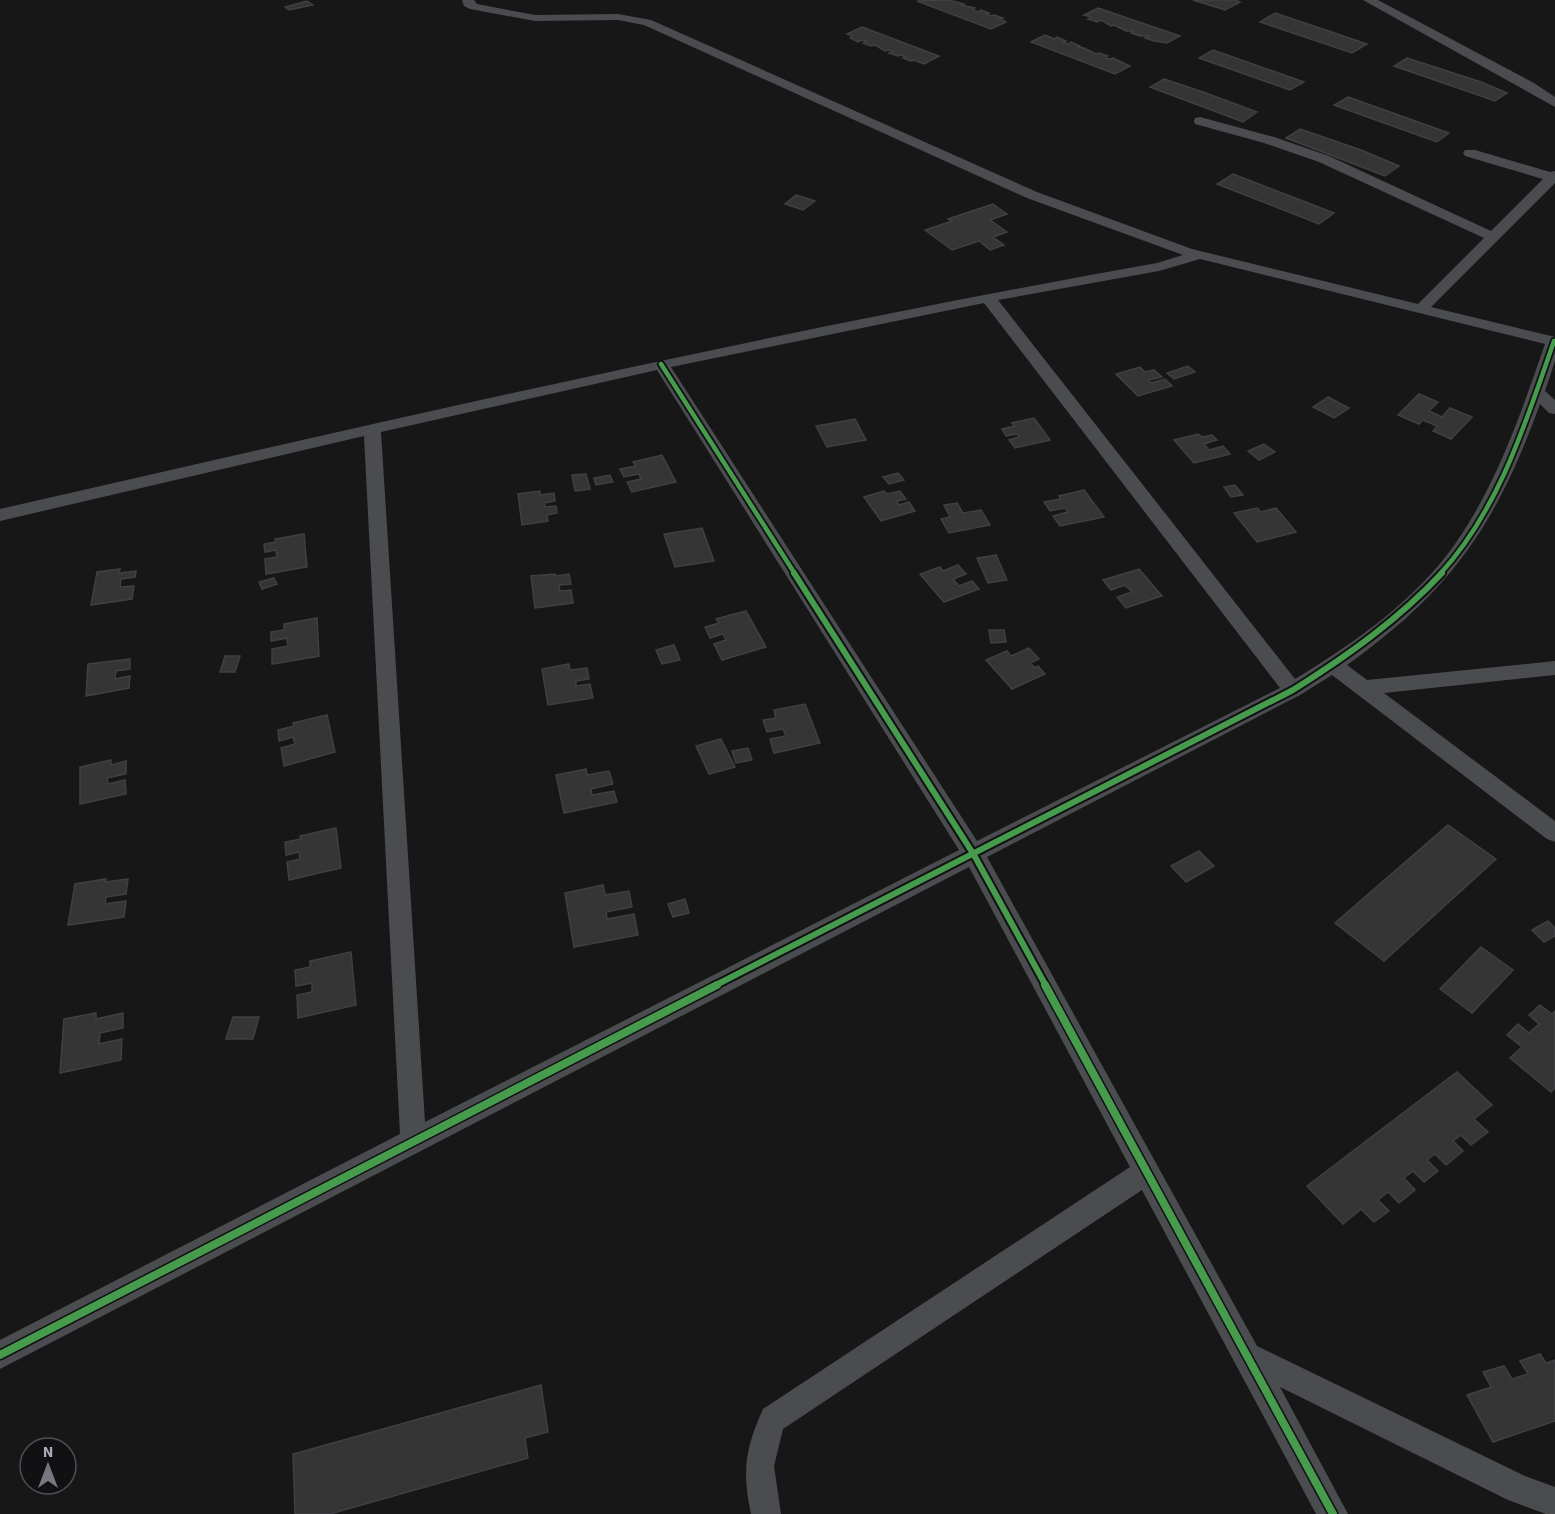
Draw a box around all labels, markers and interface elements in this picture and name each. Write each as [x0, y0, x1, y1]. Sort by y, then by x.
north arrow [18, 1436, 78, 1496]
text: N [43, 1441, 53, 1463]

